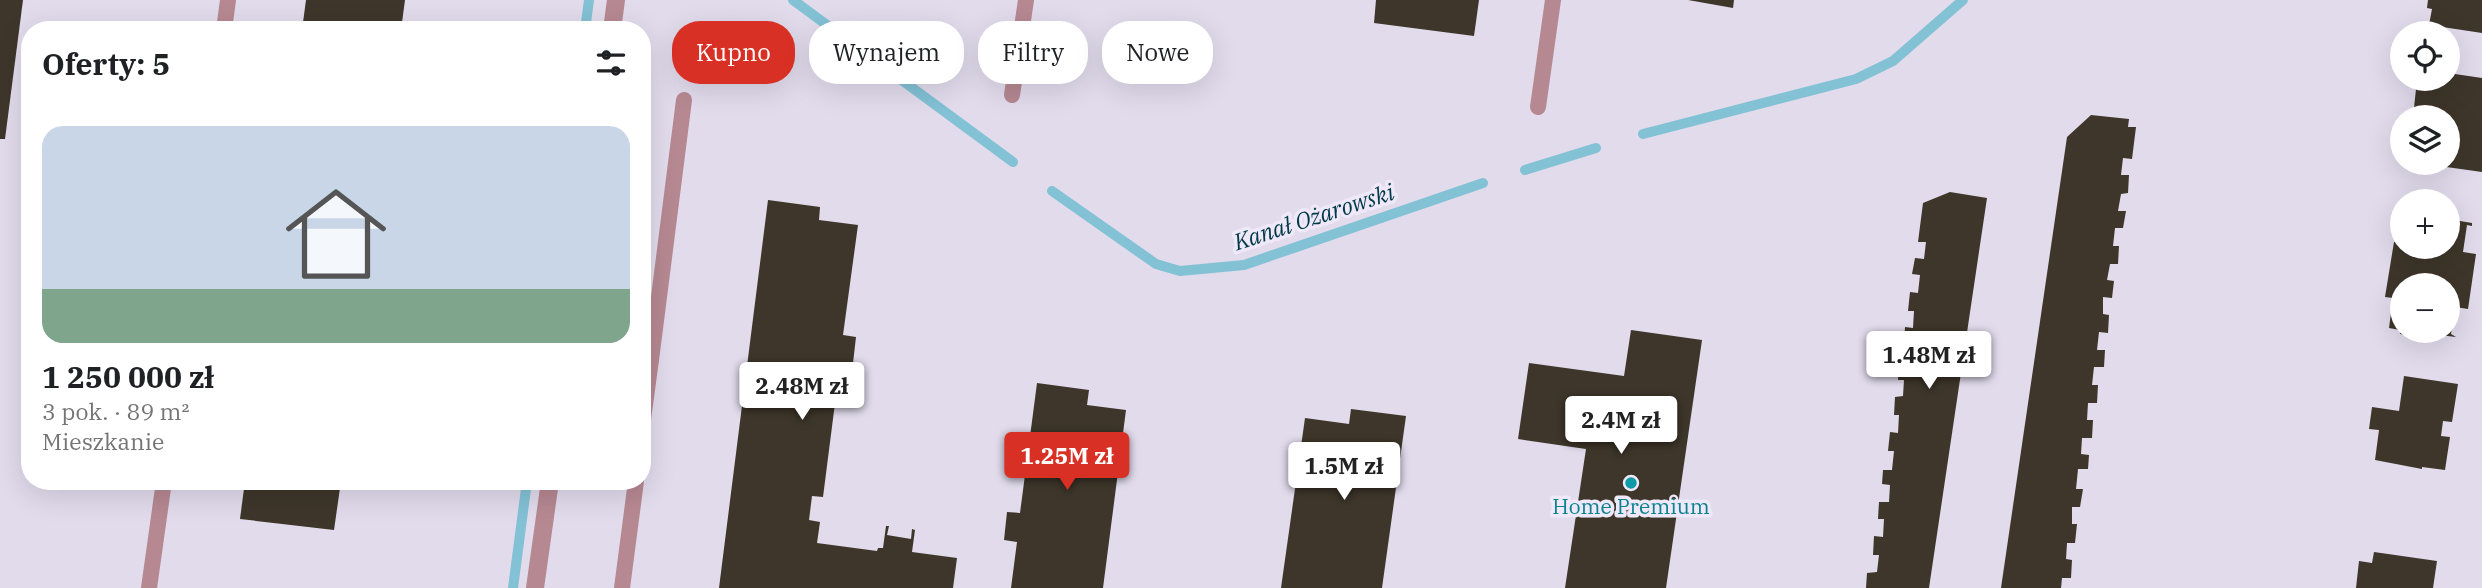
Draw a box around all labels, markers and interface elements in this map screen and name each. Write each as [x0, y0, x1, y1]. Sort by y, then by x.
chip: Kupno [672, 21, 795, 84]
chip: Wynajem [809, 21, 964, 84]
chip: Filtry [978, 21, 1088, 84]
chip: Nowe [1102, 21, 1213, 84]
map controls [2390, 21, 2460, 343]
button: locate [2390, 21, 2460, 91]
text: Oferty: 5 [42, 44, 170, 83]
icon: filters [592, 44, 630, 82]
button: layers [2390, 105, 2460, 175]
icon: home [273, 171, 399, 297]
water label: Kanał Ożarowski [1229, 176, 1398, 256]
button: + [2390, 189, 2460, 259]
button: − [2390, 273, 2460, 343]
pin: 1.48M zł [1857, 332, 2001, 391]
text: 1.48M zł [1882, 339, 1976, 369]
text: 1 250 000 zł [42, 357, 214, 396]
pin: 2.48M zł [730, 362, 874, 422]
text: 2.48M zł [755, 370, 849, 400]
text: 3 pok. · 89 m² [42, 396, 189, 426]
pin: 2.4M zł [1556, 396, 1686, 456]
text: 2.4M zł [1581, 404, 1661, 434]
text: Mieszkanie [42, 426, 164, 456]
pin: 1.25M zł [995, 433, 1139, 492]
text: 1.25M zł [1020, 440, 1114, 470]
pin: 1.5M zł [1279, 442, 1409, 502]
text: 1.5M zł [1304, 450, 1384, 480]
marker: Home Premium [1623, 475, 1639, 491]
place label: Home Premium [1552, 492, 1710, 520]

